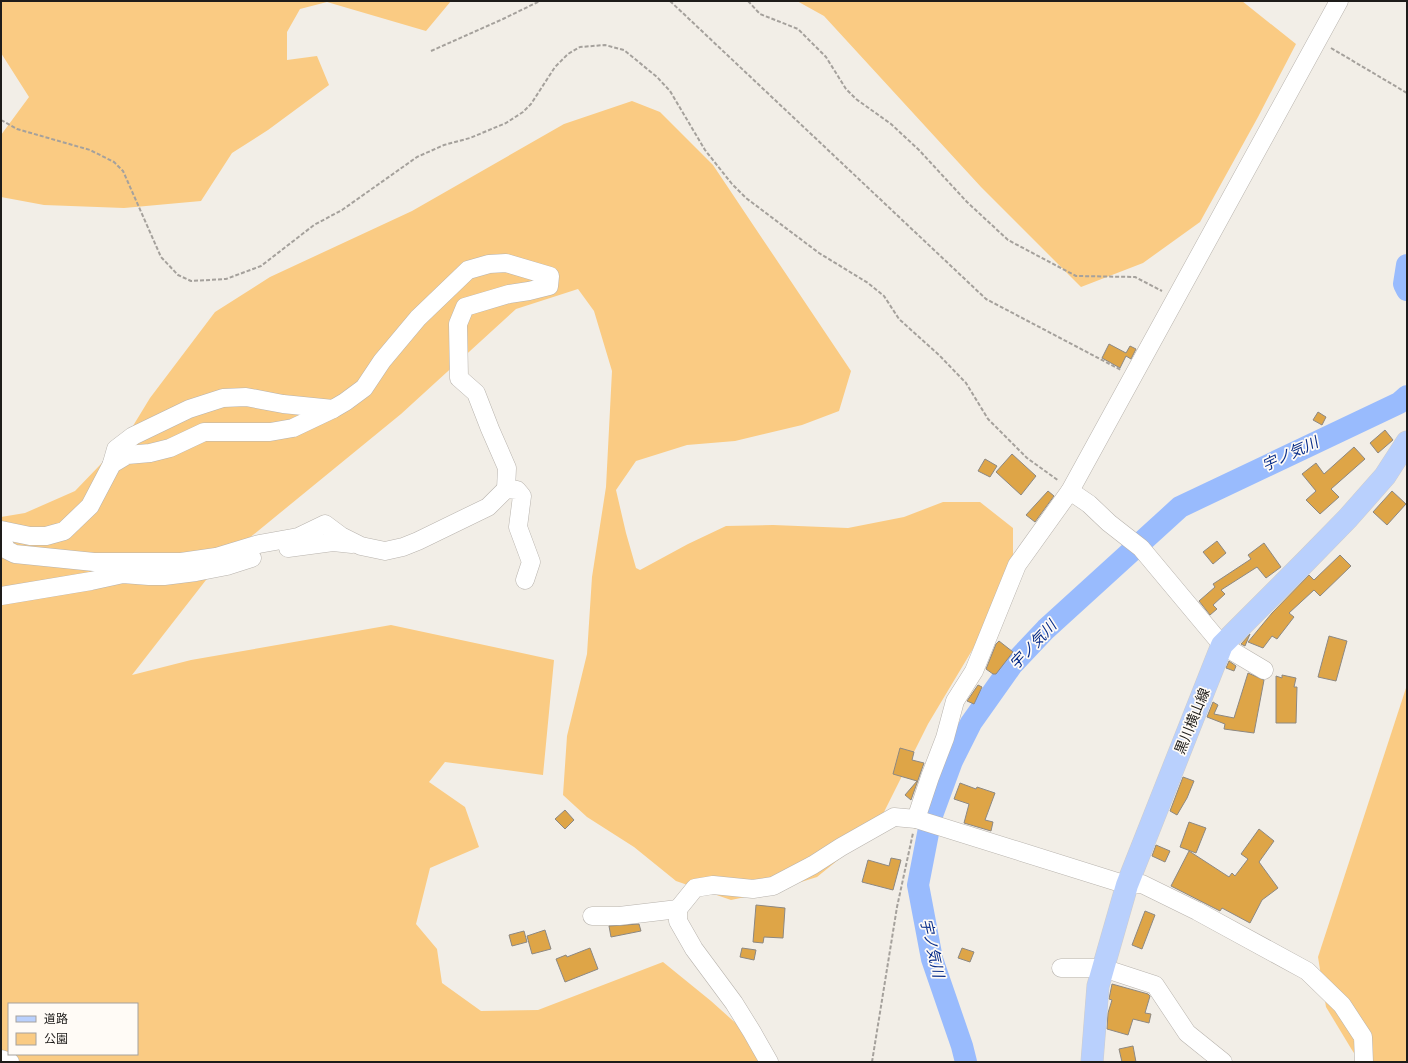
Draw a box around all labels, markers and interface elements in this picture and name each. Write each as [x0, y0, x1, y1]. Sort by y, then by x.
water label: 宇ノ気川 [1259, 431, 1322, 474]
water label: 宇ノ気川 [1005, 615, 1061, 672]
street label: 黒川横山線 [1171, 685, 1213, 756]
water label: 宇ノ気川 [917, 917, 949, 981]
legend [8, 1003, 138, 1055]
text: 道路 [44, 1011, 68, 1025]
text: 公園 [44, 1031, 68, 1045]

